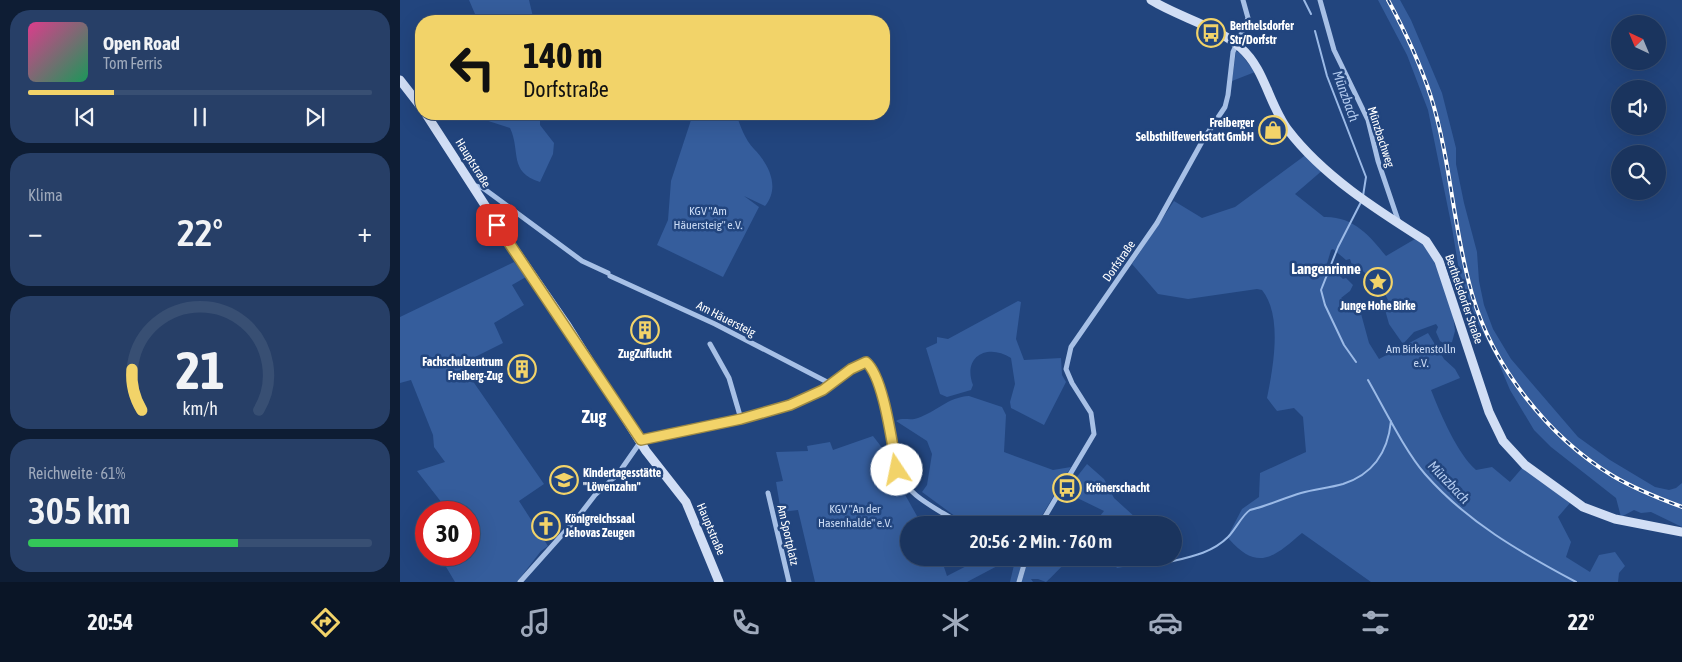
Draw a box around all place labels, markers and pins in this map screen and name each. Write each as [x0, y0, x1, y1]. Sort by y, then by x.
bus stop icon: Berthelsdorfer Str/Dorfstr [1196, 18, 1226, 48]
place label: Berthelsdorfer Str/Dorfstr [1230, 19, 1294, 47]
shop icon: Freiberger Selbsthilfewerkstatt GmbH [1258, 115, 1288, 145]
place label: Freiberger Selbsthilfewerkstatt GmbH [1136, 116, 1254, 144]
pin [476, 204, 518, 246]
place icon: Junge Hohe Birke [1363, 267, 1393, 297]
place label: Junge Hohe Birke [1339, 299, 1416, 313]
building icon: ZugZuflucht [630, 315, 660, 345]
place label: ZugZuflucht [618, 347, 672, 361]
building icon: Fachschulzentrum Freiberg-Zug [507, 354, 537, 384]
place label: Fachschulzentrum Freiberg-Zug [422, 355, 504, 383]
school or university icon: Kindertagesstätte "Löwenzahn" [549, 465, 579, 495]
place label: Kindertagesstätte "Löwenzahn" [583, 466, 662, 494]
bus stop icon: Krönerschacht [1052, 473, 1082, 503]
place label: Krönerschacht [1086, 481, 1150, 495]
church icon: Königreichssaal Jehovas Zeugen [531, 511, 561, 541]
place label: Königreichssaal Jehovas Zeugen [564, 512, 636, 540]

